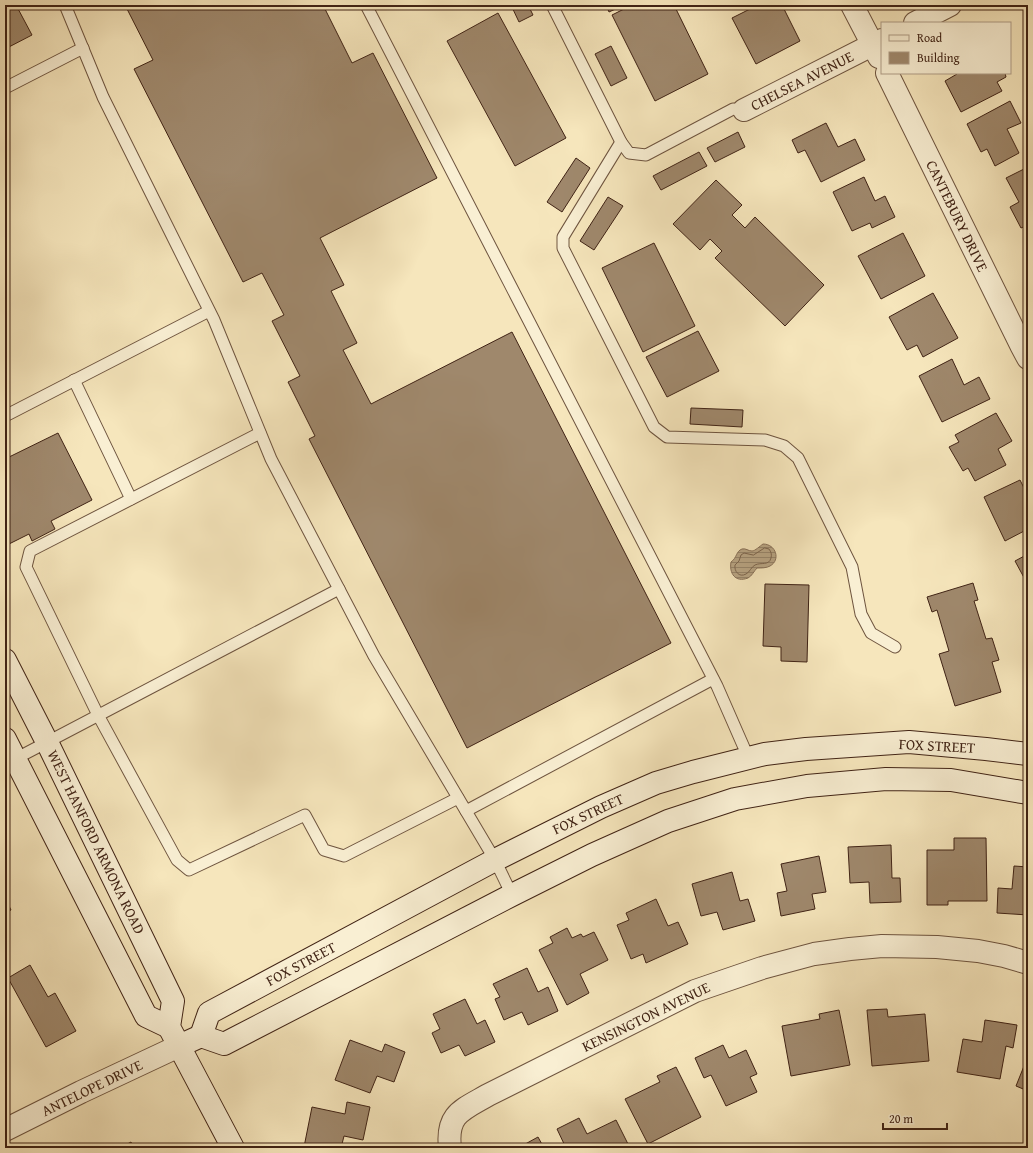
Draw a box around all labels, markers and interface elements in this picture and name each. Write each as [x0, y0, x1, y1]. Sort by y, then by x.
legend [881, 22, 1011, 74]
text: Road [917, 29, 943, 46]
street label: CHELSEA AVENUE [747, 45, 857, 116]
text: Building [917, 49, 960, 66]
street label: CANTEBURY DRIVE [921, 156, 994, 275]
street label: FOX STREET [898, 733, 976, 758]
street label: WEST HANFORD ARMONA ROAD [43, 746, 150, 937]
street label: FOX STREET [549, 788, 627, 839]
street label: FOX STREET [262, 936, 340, 991]
street label: KENSINGTON AVENUE [578, 976, 714, 1057]
street label: ANTELOPE DRIVE [38, 1054, 146, 1121]
scale bar [883, 1105, 947, 1131]
text: 20 m [889, 1110, 913, 1127]

